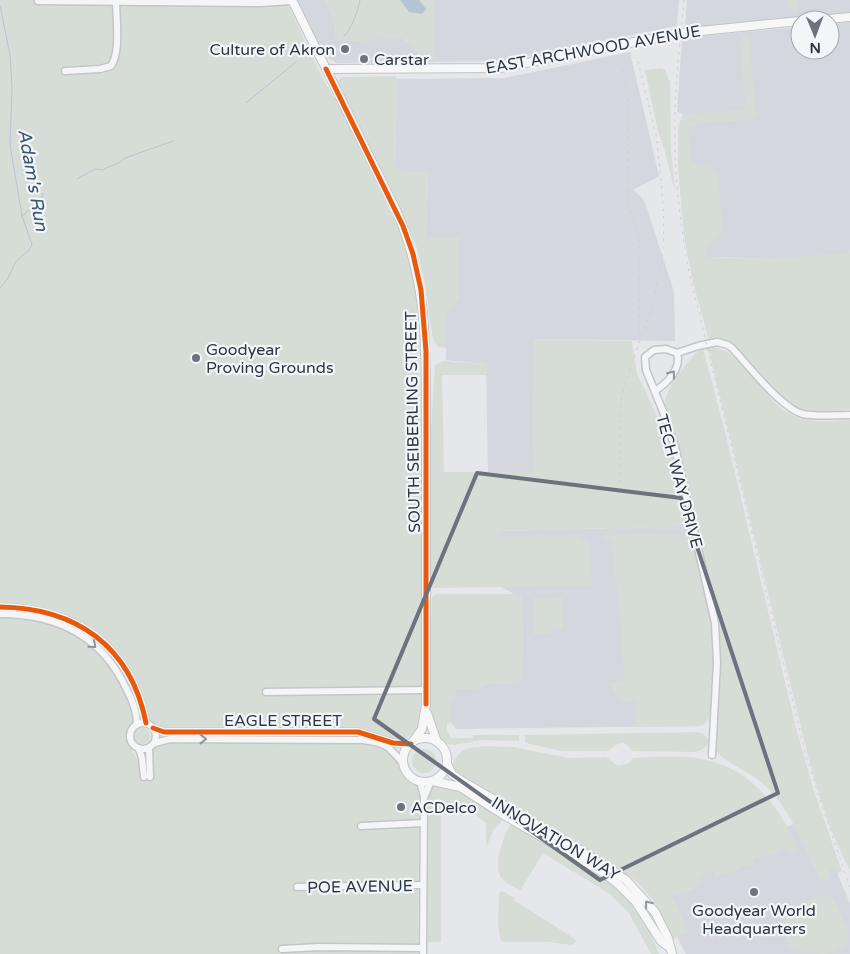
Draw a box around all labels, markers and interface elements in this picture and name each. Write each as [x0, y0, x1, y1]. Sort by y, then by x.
north arrow [790, 10, 840, 60]
street label: EAST ARCHWOOD AVENUE [484, 21, 702, 79]
text: N [809, 39, 821, 56]
place label: Culture of Akron [210, 40, 335, 60]
marker: Culture of Akron [339, 43, 351, 55]
place label: Carstar [374, 50, 430, 70]
marker: Carstar [358, 53, 370, 65]
water label: Adam's Run [13, 127, 53, 234]
street label: SOUTH SEIBERLING STREET [401, 311, 425, 533]
place label: Goodyear Proving Grounds [206, 340, 334, 378]
marker: Goodyear Proving Grounds [190, 352, 202, 364]
one-way arrow [666, 371, 675, 380]
street label: TECH WAY DRIVE [652, 412, 707, 551]
one-way arrow [88, 639, 97, 648]
street label: EAGLE STREET [224, 711, 342, 731]
one-way arrow [200, 734, 207, 744]
street label: INNOVATION WAY [488, 793, 623, 885]
place label: ACDelco [411, 798, 477, 818]
marker: ACDelco [395, 801, 407, 813]
street label: POE AVENUE [307, 876, 413, 898]
marker: Goodyear World Headquarters [748, 886, 760, 898]
one-way arrow [646, 901, 654, 910]
place label: Goodyear World Headquarters [692, 901, 816, 939]

